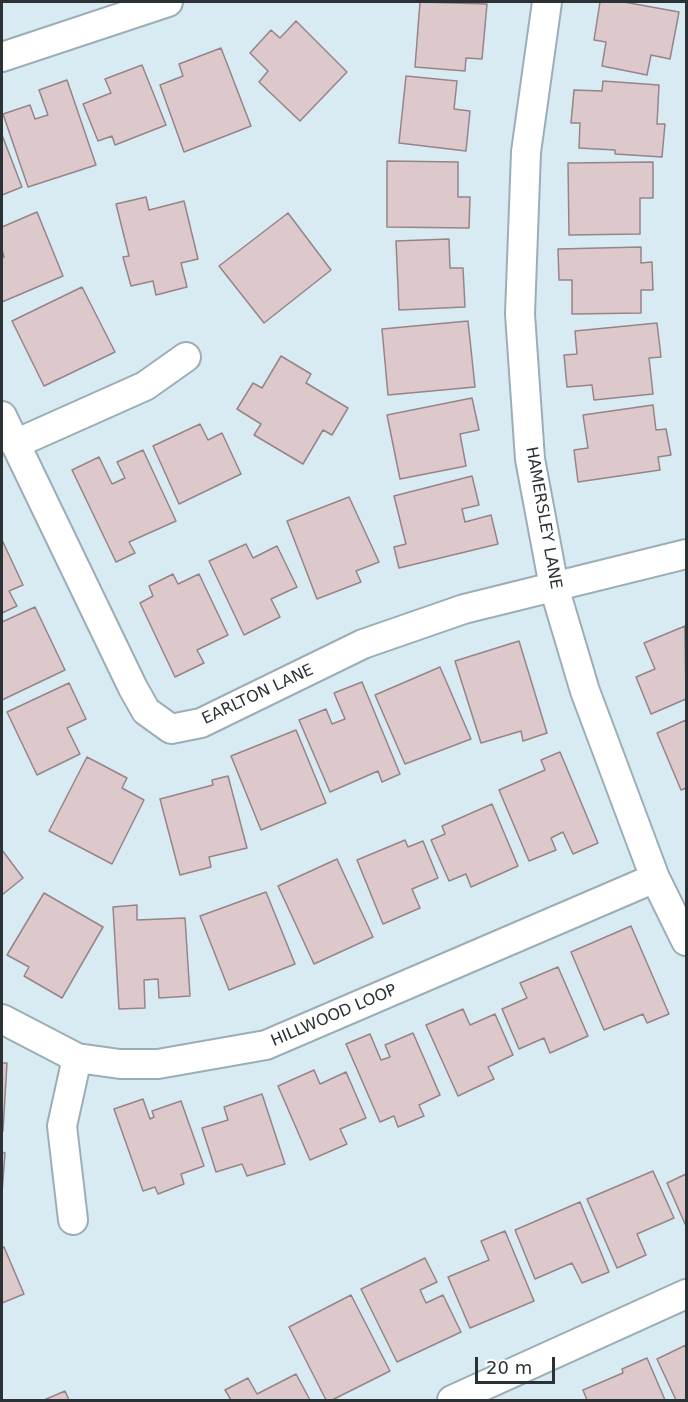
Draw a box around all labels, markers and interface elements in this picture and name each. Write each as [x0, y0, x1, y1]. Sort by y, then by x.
street label: HAMERSLEY LANE [521, 445, 565, 591]
street label: EARLTON LANE [199, 661, 317, 729]
street label: HILLWOOD LOOP [268, 981, 400, 1051]
scale bar [478, 1345, 558, 1383]
text: 20 m [486, 1357, 532, 1378]

